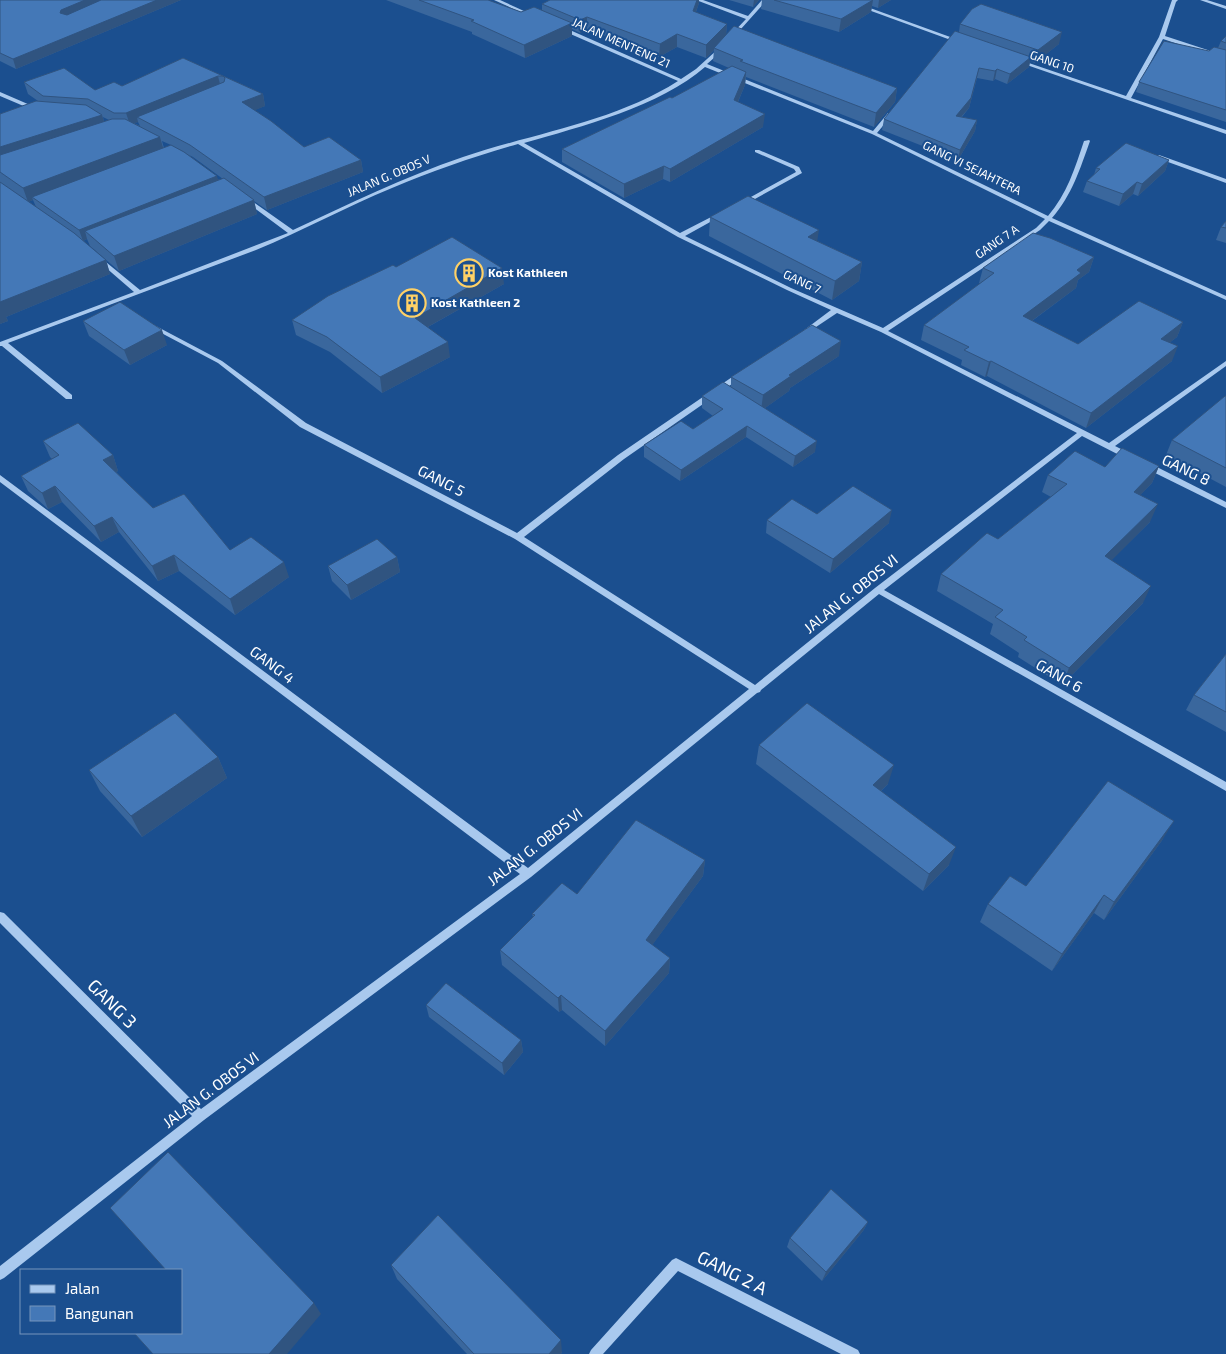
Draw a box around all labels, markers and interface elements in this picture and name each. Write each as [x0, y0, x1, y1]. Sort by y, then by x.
street label: JALAN MENTENG 21 [570, 14, 673, 70]
street label: GANG 10 [1028, 47, 1076, 75]
street label: GANG VI SEJAHTERA [921, 137, 1025, 197]
street label: JALAN G. OBOS V [345, 151, 433, 199]
street label: GANG 7 A [972, 221, 1021, 261]
building icon: Kost Kathleen [454, 258, 484, 288]
place label: Kost Kathleen [488, 265, 568, 279]
street label: GANG 7 [781, 266, 823, 296]
building icon: Kost Kathleen 2 [397, 288, 427, 318]
place label: Kost Kathleen 2 [431, 295, 520, 309]
street label: GANG 8 [1159, 450, 1213, 488]
street label: GANG 5 [415, 461, 468, 500]
street label: JALAN G. OBOS VI [800, 550, 901, 637]
street label: GANG 4 [247, 642, 299, 687]
street label: GANG 6 [1033, 655, 1086, 696]
street label: JALAN G. OBOS VI [483, 804, 585, 889]
street label: GANG 3 [84, 974, 142, 1032]
street label: JALAN G. OBOS VI [159, 1047, 262, 1131]
street label: GANG 2 A [694, 1245, 772, 1299]
legend [20, 1269, 182, 1334]
text: Jalan [65, 1279, 100, 1297]
text: Bangunan [65, 1304, 134, 1322]

